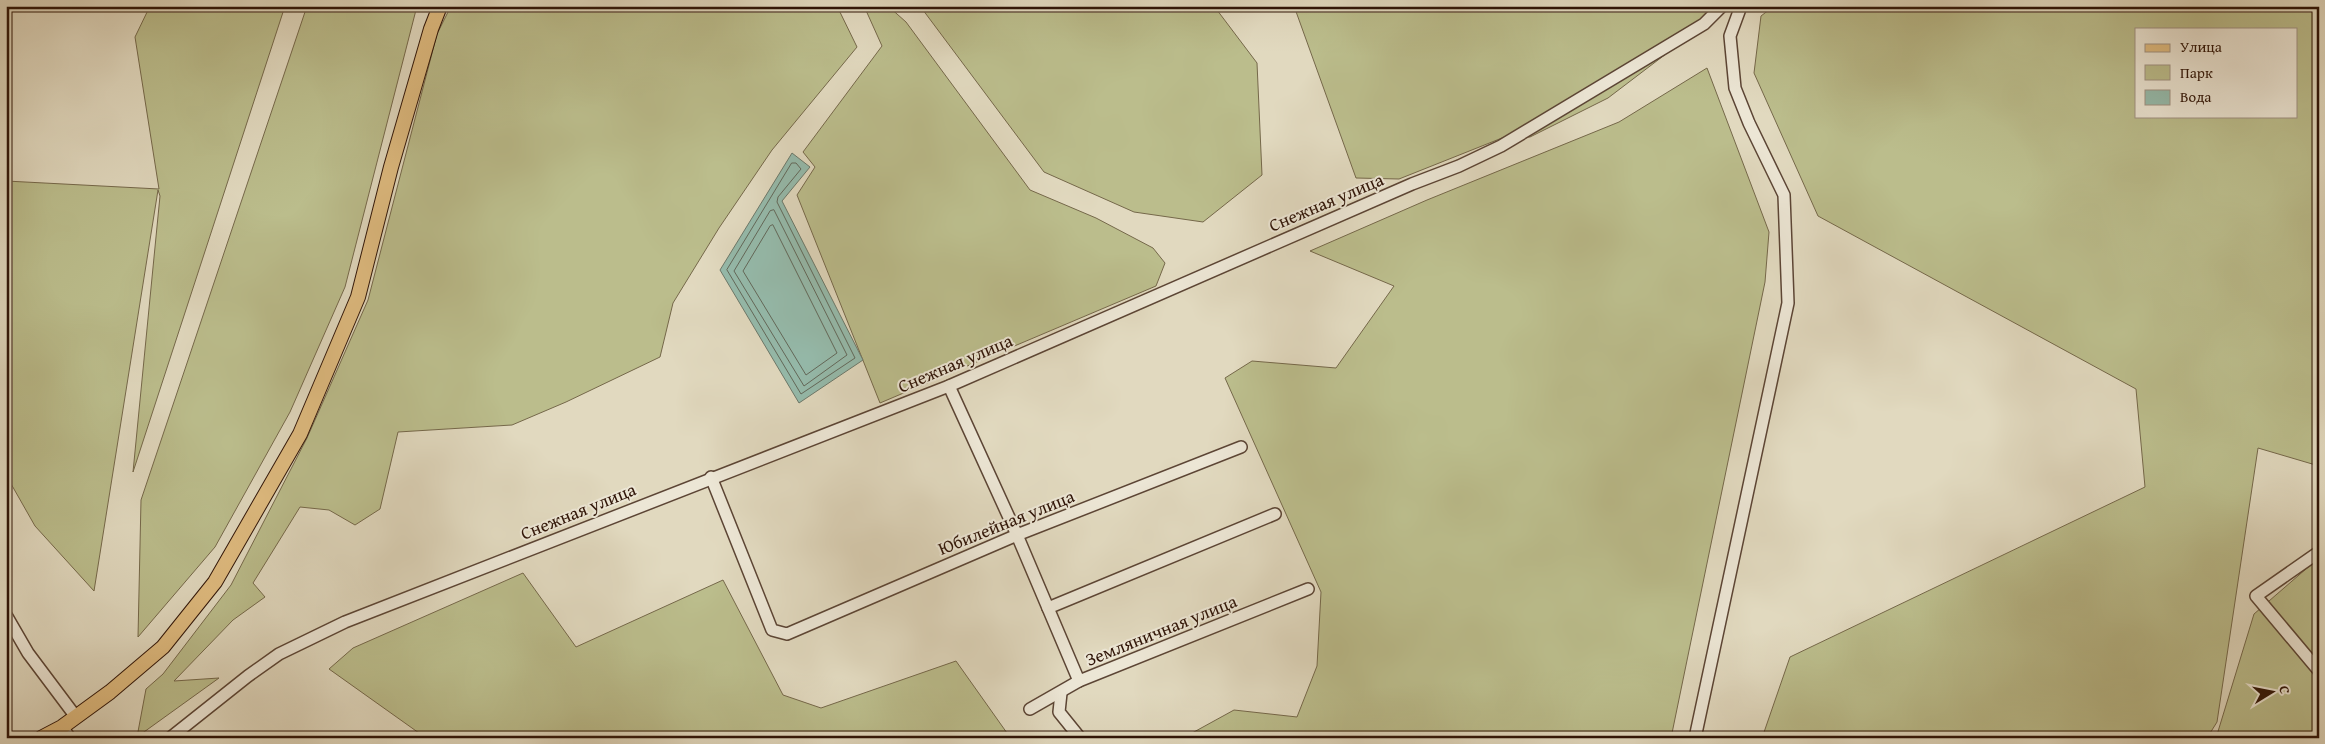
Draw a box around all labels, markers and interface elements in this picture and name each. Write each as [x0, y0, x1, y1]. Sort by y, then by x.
legend [2135, 28, 2298, 118]
text: Улица [2180, 36, 2223, 57]
text: Парк [2180, 62, 2213, 83]
text: Вода [2180, 86, 2212, 107]
street label: Снежная улица [1264, 165, 1388, 238]
street label: Снежная улица [893, 326, 1017, 399]
street label: Снежная улица [516, 475, 640, 546]
street label: Юбилейная улица [934, 482, 1079, 562]
street label: Земляничная улица [1081, 587, 1241, 673]
north arrow [2248, 666, 2298, 716]
text: С [2274, 684, 2295, 695]

